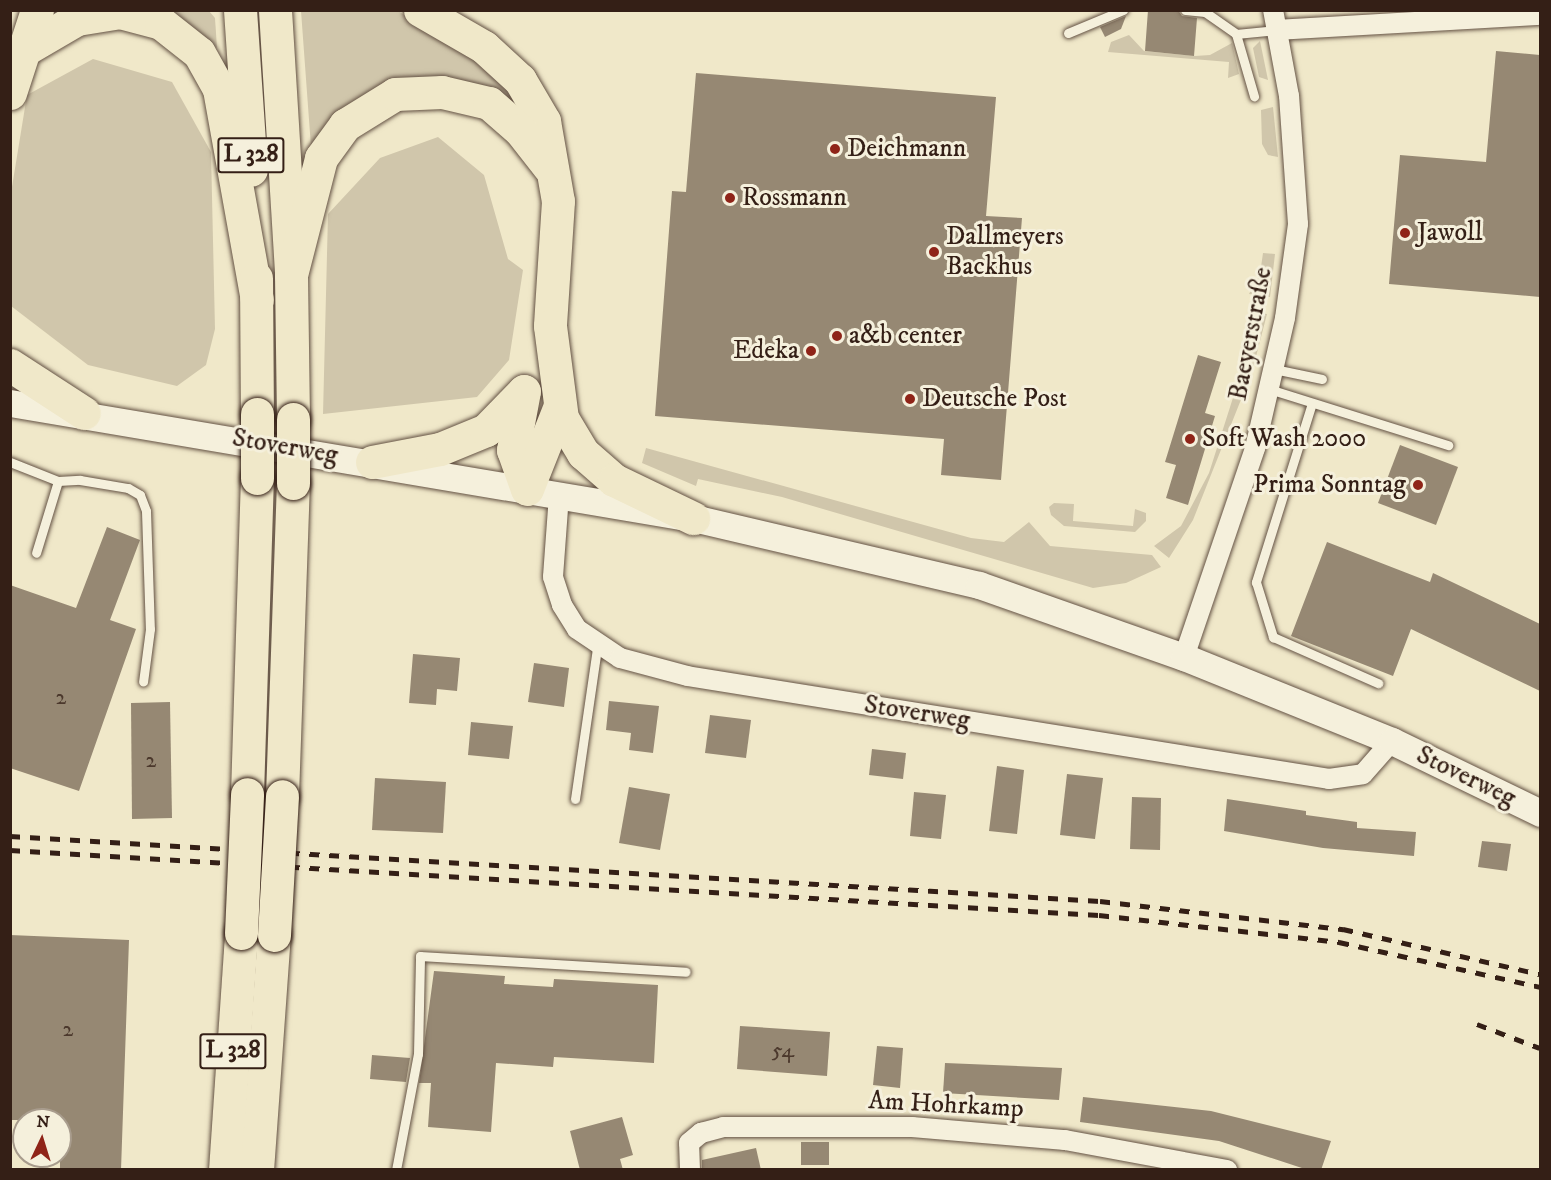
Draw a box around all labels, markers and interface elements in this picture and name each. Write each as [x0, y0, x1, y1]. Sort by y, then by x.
place label: Deichmann [847, 133, 966, 165]
road number: L 328 [216, 134, 286, 176]
marker: Deichmann [828, 142, 842, 156]
place label: Rossmann [742, 182, 847, 214]
marker: Rossmann [723, 191, 737, 205]
place label: Jawoll [1417, 217, 1483, 249]
place label: Dallmeyers Backhus [946, 221, 1064, 282]
marker: Jawoll [1398, 226, 1412, 240]
marker: Dallmeyers Backhus [927, 245, 941, 259]
street label: Baeyerstraße [1223, 265, 1279, 403]
place label: a&b center [849, 320, 962, 352]
marker: a&b center [830, 329, 844, 343]
place label: Edeka [733, 335, 799, 367]
marker: Edeka [804, 344, 818, 358]
place label: Deutsche Post [922, 383, 1067, 415]
marker: Deutsche Post [903, 392, 917, 406]
street label: Stoverweg [230, 422, 340, 472]
place label: Soft Wash 2000 [1202, 423, 1366, 455]
marker: Soft Wash 2000 [1183, 432, 1197, 446]
place label: Prima Sonntag [1253, 469, 1406, 501]
marker: Prima Sonntag [1411, 478, 1425, 492]
house number: 2 [56, 685, 66, 711]
street label: Stoverweg [862, 689, 972, 737]
street label: Stoverweg [1411, 740, 1521, 814]
house number: 2 [146, 748, 156, 774]
house number: 2 [63, 1017, 73, 1043]
road number: L 328 [198, 1030, 268, 1072]
house number: 54 [772, 1038, 794, 1064]
street label: Am Hohrkamp [868, 1085, 1024, 1125]
north arrow [12, 1108, 72, 1168]
text: N [36, 1112, 50, 1132]

